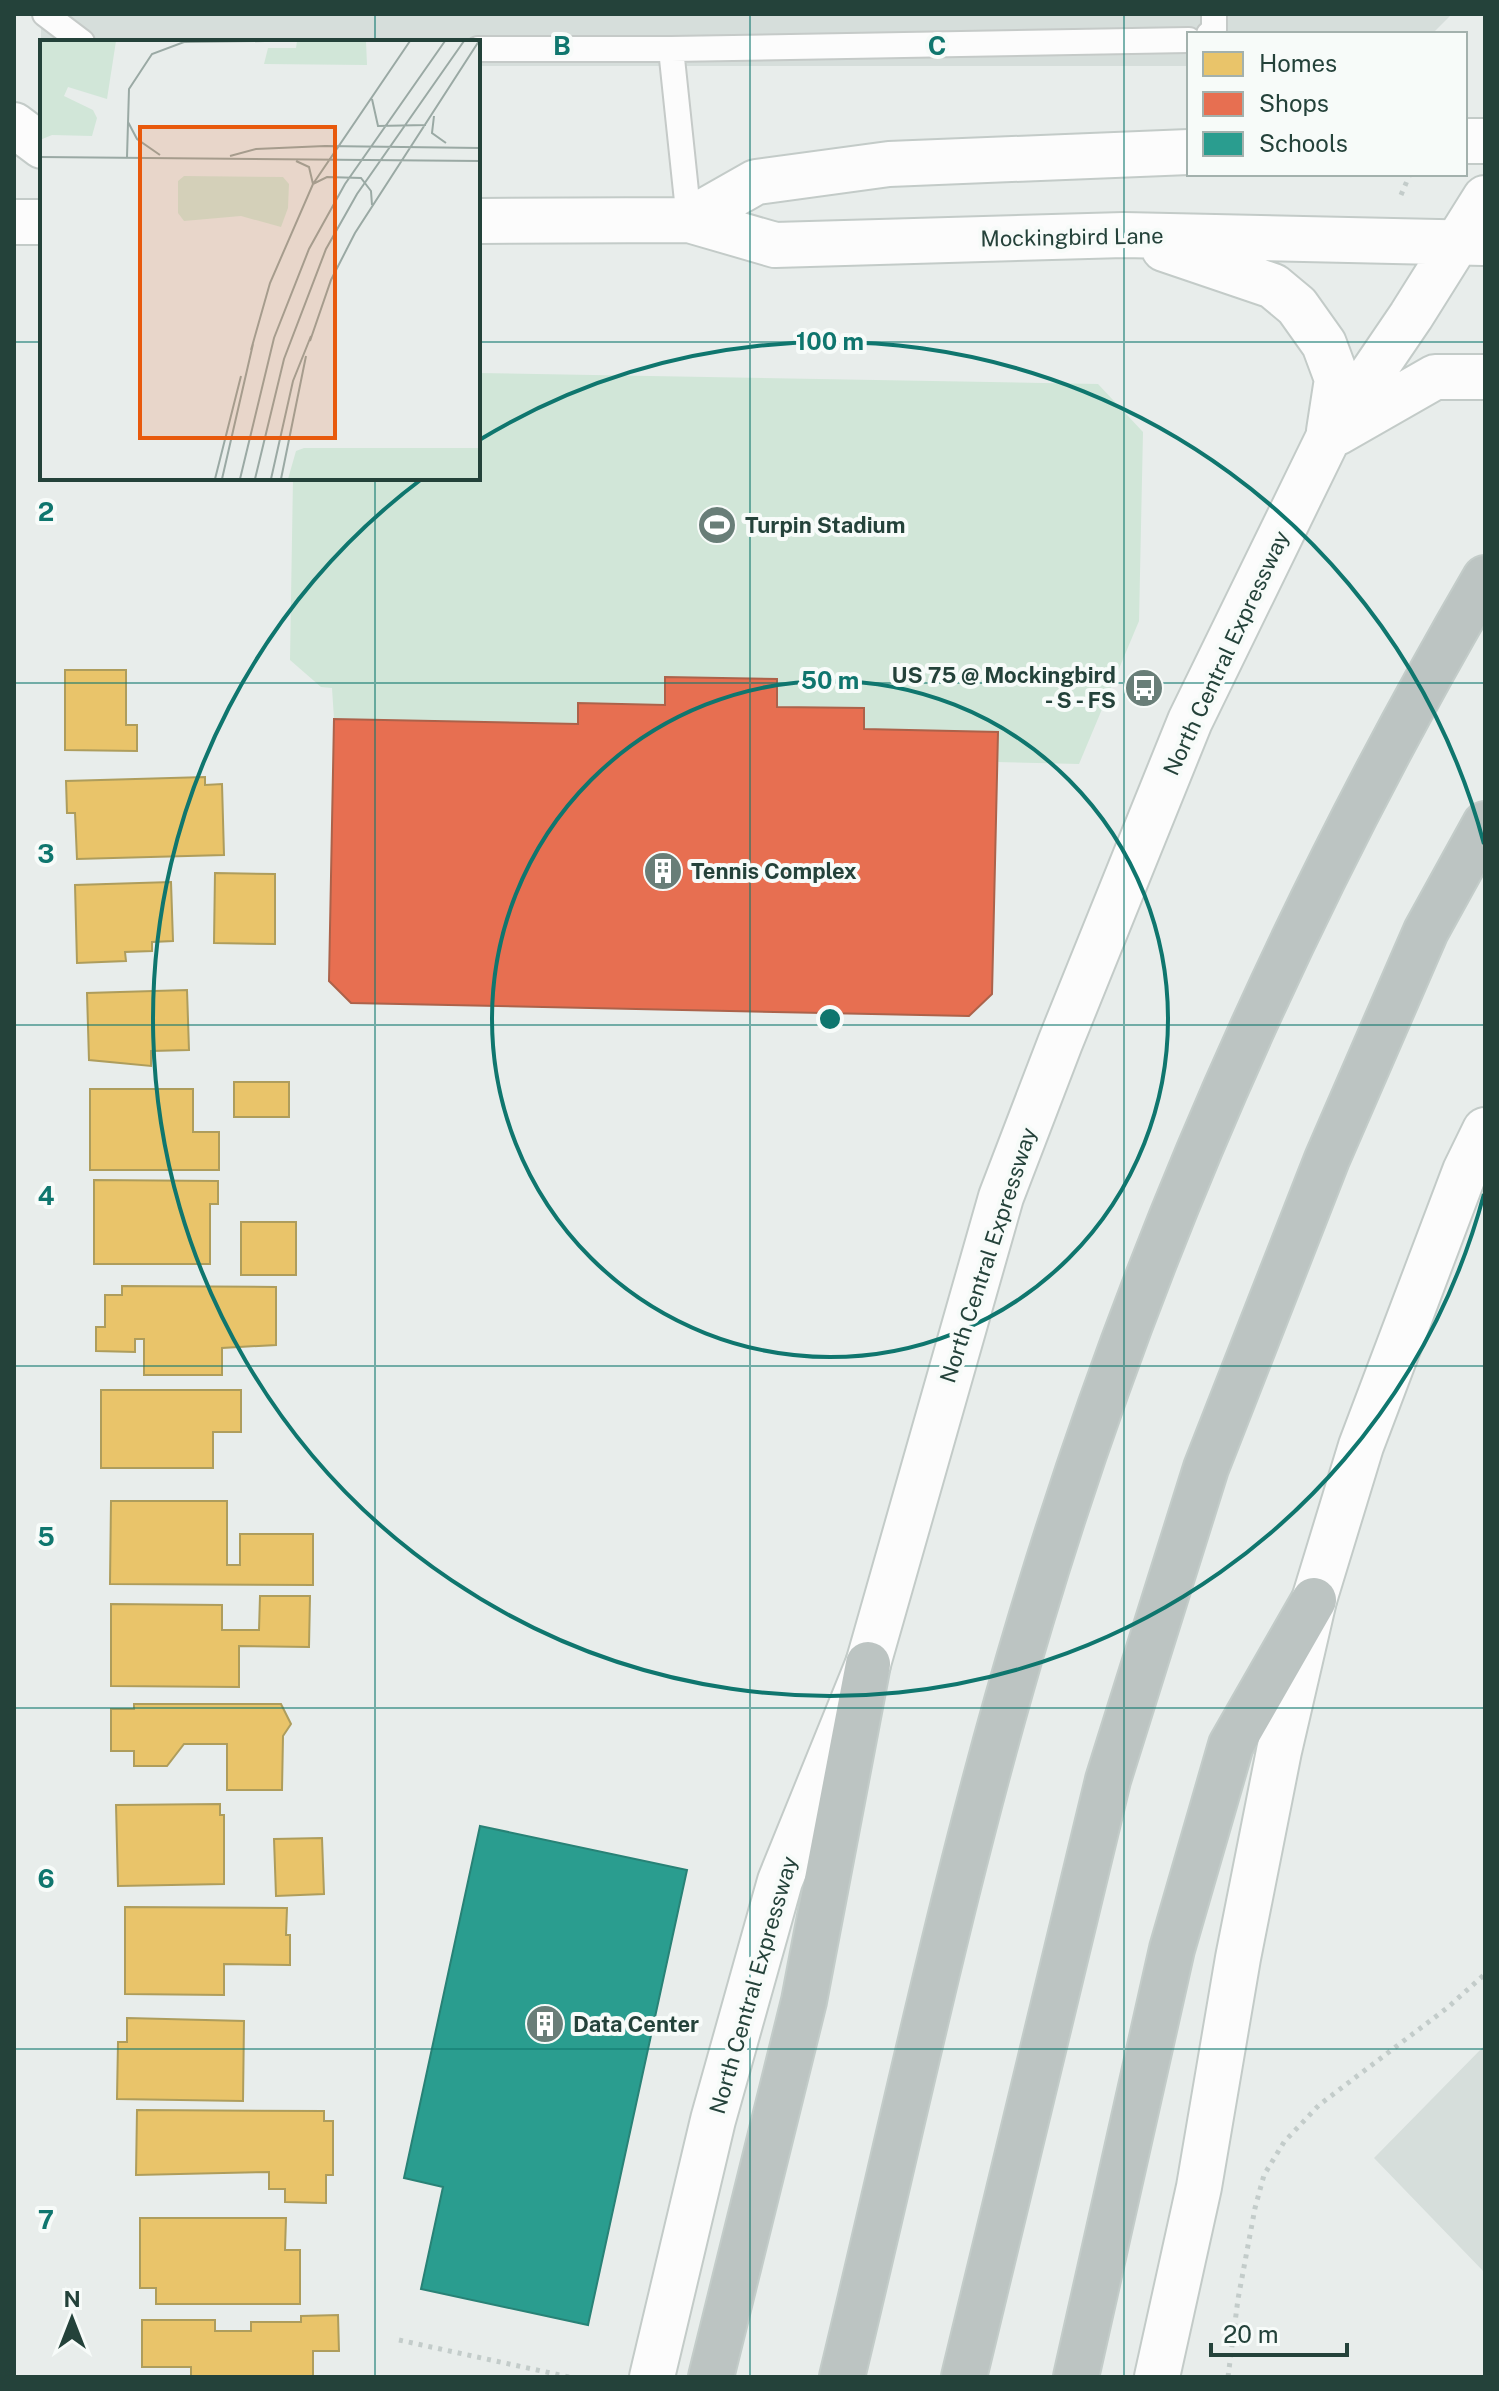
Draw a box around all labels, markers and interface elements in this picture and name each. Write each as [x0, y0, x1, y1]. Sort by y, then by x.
text: B [553, 30, 571, 61]
text: C [928, 30, 946, 61]
legend [1187, 32, 1467, 176]
inset map [40, 40, 480, 480]
text: Homes [1259, 49, 1337, 77]
text: Shops [1259, 89, 1329, 117]
text: Schools [1259, 129, 1348, 157]
street label: Mockingbird Lane [980, 222, 1164, 252]
text: 100 m [796, 327, 864, 355]
text: 2 [38, 496, 54, 527]
sports icon: Turpin Stadium [696, 504, 738, 546]
place label: Turpin Stadium [745, 512, 905, 538]
street label: North Central Expressway [1158, 526, 1294, 779]
place label: US 75 @ Mockingbird - S - FS [892, 662, 1116, 713]
text: 50 m [801, 666, 859, 694]
bus stop icon: US 75 @ Mockingbird - S - FS [1123, 667, 1165, 709]
text: 3 [37, 838, 55, 869]
building icon: Tennis Complex [642, 850, 684, 892]
place label: Tennis Complex [691, 858, 857, 884]
centre of rings [816, 1005, 844, 1033]
street label: North Central Expressway [934, 1124, 1042, 1386]
text: 4 [37, 1180, 55, 1211]
text: 5 [37, 1521, 55, 1552]
street label: North Central Expressway [704, 1853, 802, 2117]
text: 6 [37, 1863, 55, 1894]
building icon: Data Center [524, 2003, 566, 2045]
place label: Data Center [573, 2011, 699, 2037]
text: 7 [38, 2204, 54, 2235]
north arrow [32, 2279, 112, 2359]
text: N [63, 2286, 81, 2312]
scale bar [1211, 2307, 1347, 2357]
text: 20 m [1223, 2320, 1279, 2348]

